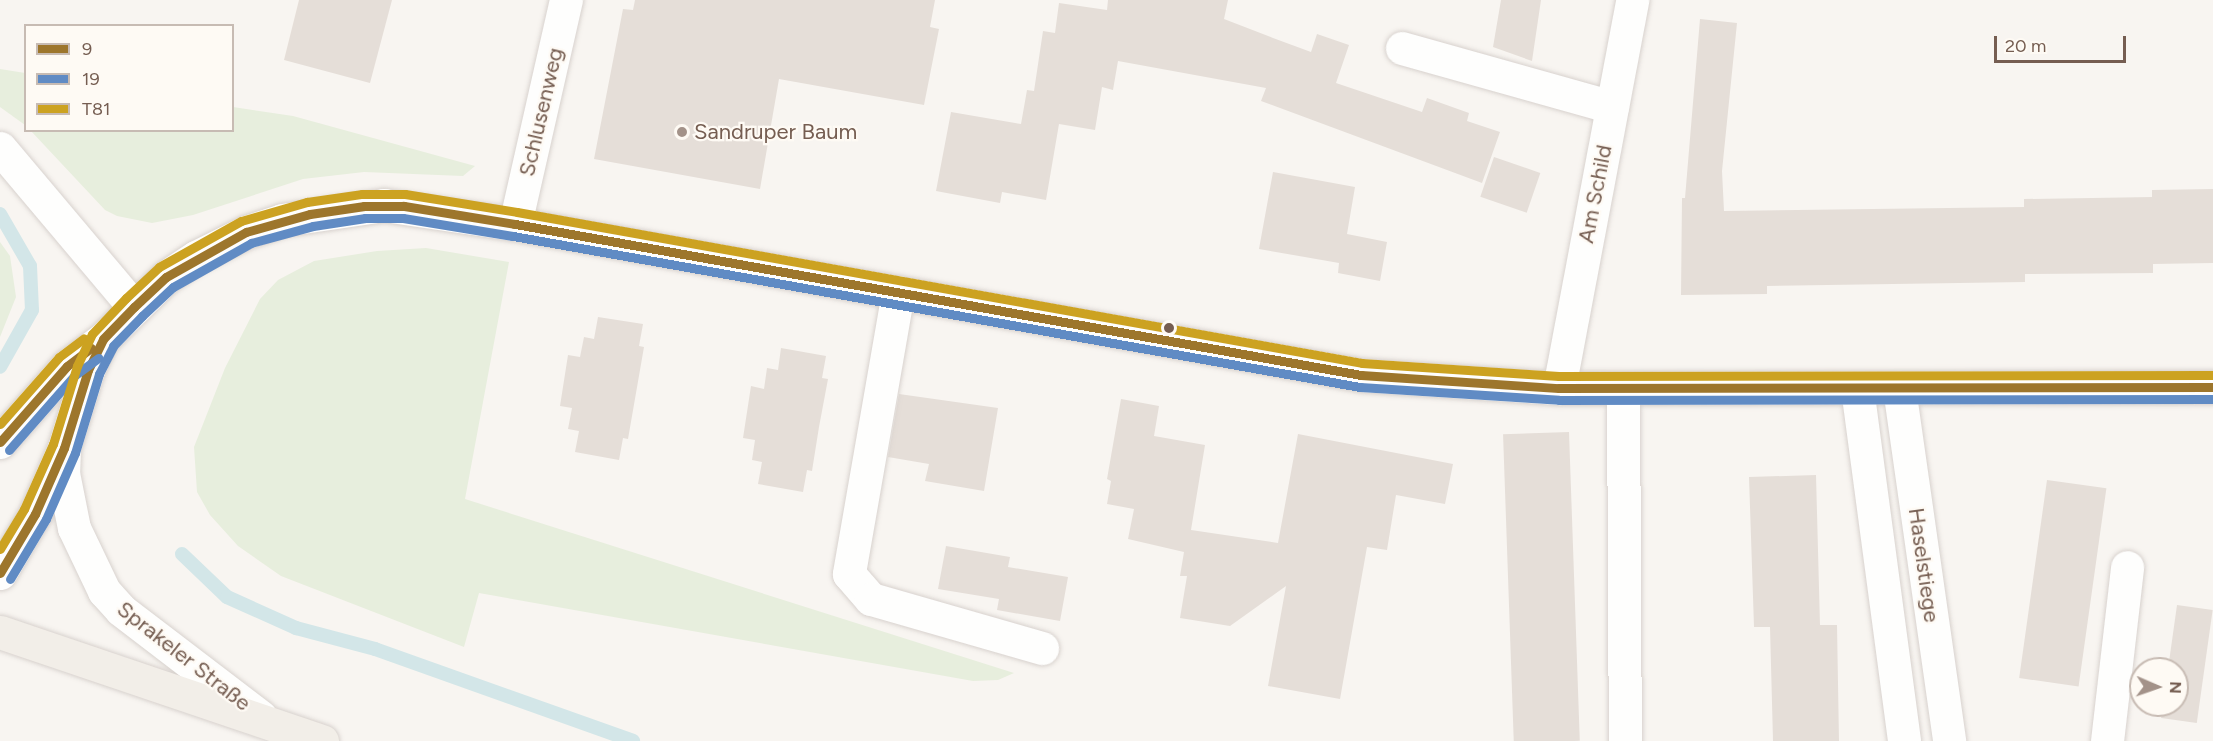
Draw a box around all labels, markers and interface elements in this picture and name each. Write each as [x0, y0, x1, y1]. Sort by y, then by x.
legend [24, 24, 234, 132]
scale bar [1997, 24, 2129, 62]
text: 20 m [2005, 35, 2046, 57]
text: 9 [82, 38, 92, 60]
street label: Schlusenweg [513, 45, 569, 179]
text: 19 [82, 68, 100, 90]
text: T81 [82, 98, 110, 120]
place label: Sandruper Baum [694, 119, 857, 145]
marker: Sandruper Baum [675, 125, 689, 139]
street label: Am Schild [1573, 143, 1617, 245]
unlabelled marker [1163, 322, 1175, 334]
street label: Haselstiege [1903, 506, 1945, 624]
street label: Sprakeler Straße [112, 596, 256, 716]
north arrow [2129, 657, 2189, 717]
text: N [2166, 681, 2185, 694]

